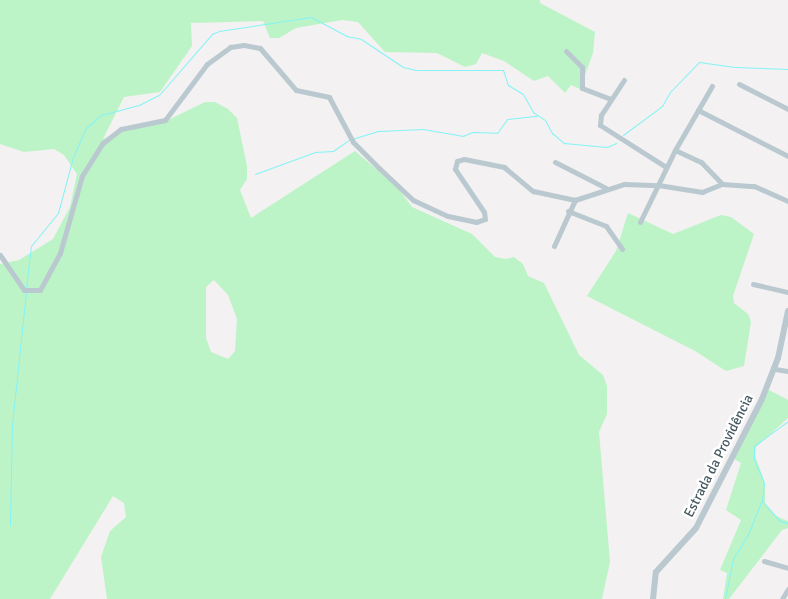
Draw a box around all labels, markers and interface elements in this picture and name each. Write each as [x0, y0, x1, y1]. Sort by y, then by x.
street label: Estrada da Providência [681, 392, 757, 520]

